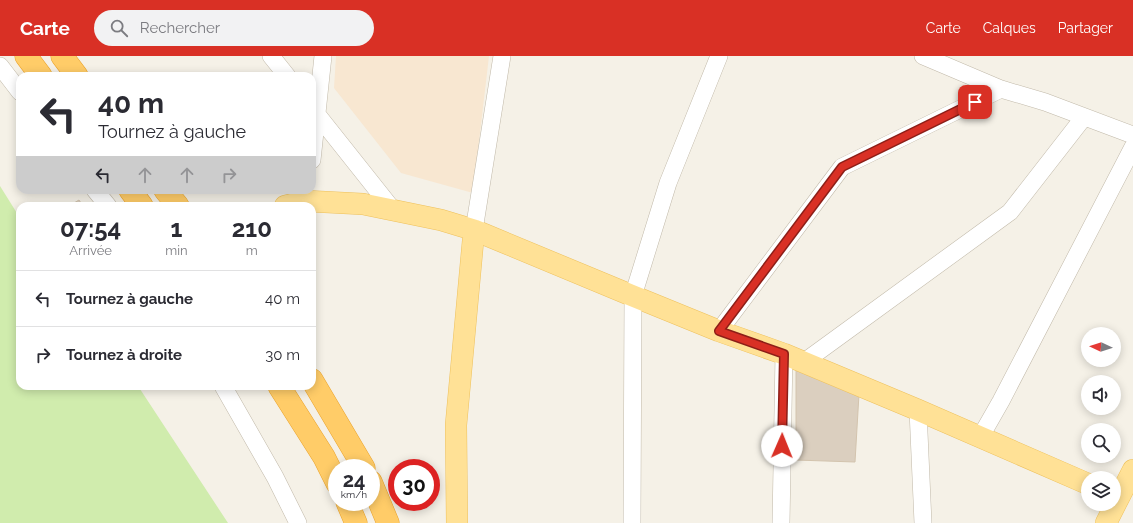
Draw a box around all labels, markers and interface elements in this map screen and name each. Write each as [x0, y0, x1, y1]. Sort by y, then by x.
search box [94, 10, 374, 46]
text: Carte [20, 17, 70, 39]
icon: search [108, 17, 130, 39]
text: Rechercher [140, 19, 220, 37]
text: Carte [926, 20, 961, 36]
text: Calques [983, 20, 1036, 36]
text: Partager [1058, 20, 1113, 36]
pin [958, 85, 992, 119]
text: 40 m [98, 87, 164, 120]
icon: left [32, 88, 84, 140]
icon: arrive [964, 91, 986, 113]
text: Tournez à gauche [98, 121, 246, 142]
icon: left [92, 164, 114, 186]
icon: ahead [134, 164, 156, 186]
icon: ahead [176, 164, 198, 186]
icon: right [218, 164, 240, 186]
text: 07:54 [60, 214, 121, 243]
text: 1 [171, 214, 182, 243]
text: 210 [232, 214, 272, 243]
text: Arrivée [69, 243, 112, 258]
text: min [165, 243, 188, 258]
text: m [246, 243, 258, 258]
icon: left [32, 288, 54, 310]
text: Tournez à gauche [66, 290, 193, 308]
text: 40 m [265, 290, 300, 308]
north arrow [1081, 327, 1121, 367]
map controls [1081, 327, 1121, 511]
icon: right [32, 344, 54, 366]
text: Tournez à droite [66, 346, 182, 364]
text: 30 m [265, 346, 300, 364]
button: sound [1081, 375, 1121, 415]
button: search [1081, 423, 1121, 463]
position arrow [761, 425, 803, 467]
speed limit sign: 30 [388, 459, 440, 511]
text: 24 [343, 468, 365, 492]
button: layers [1081, 471, 1121, 511]
text: km/h [341, 489, 367, 500]

